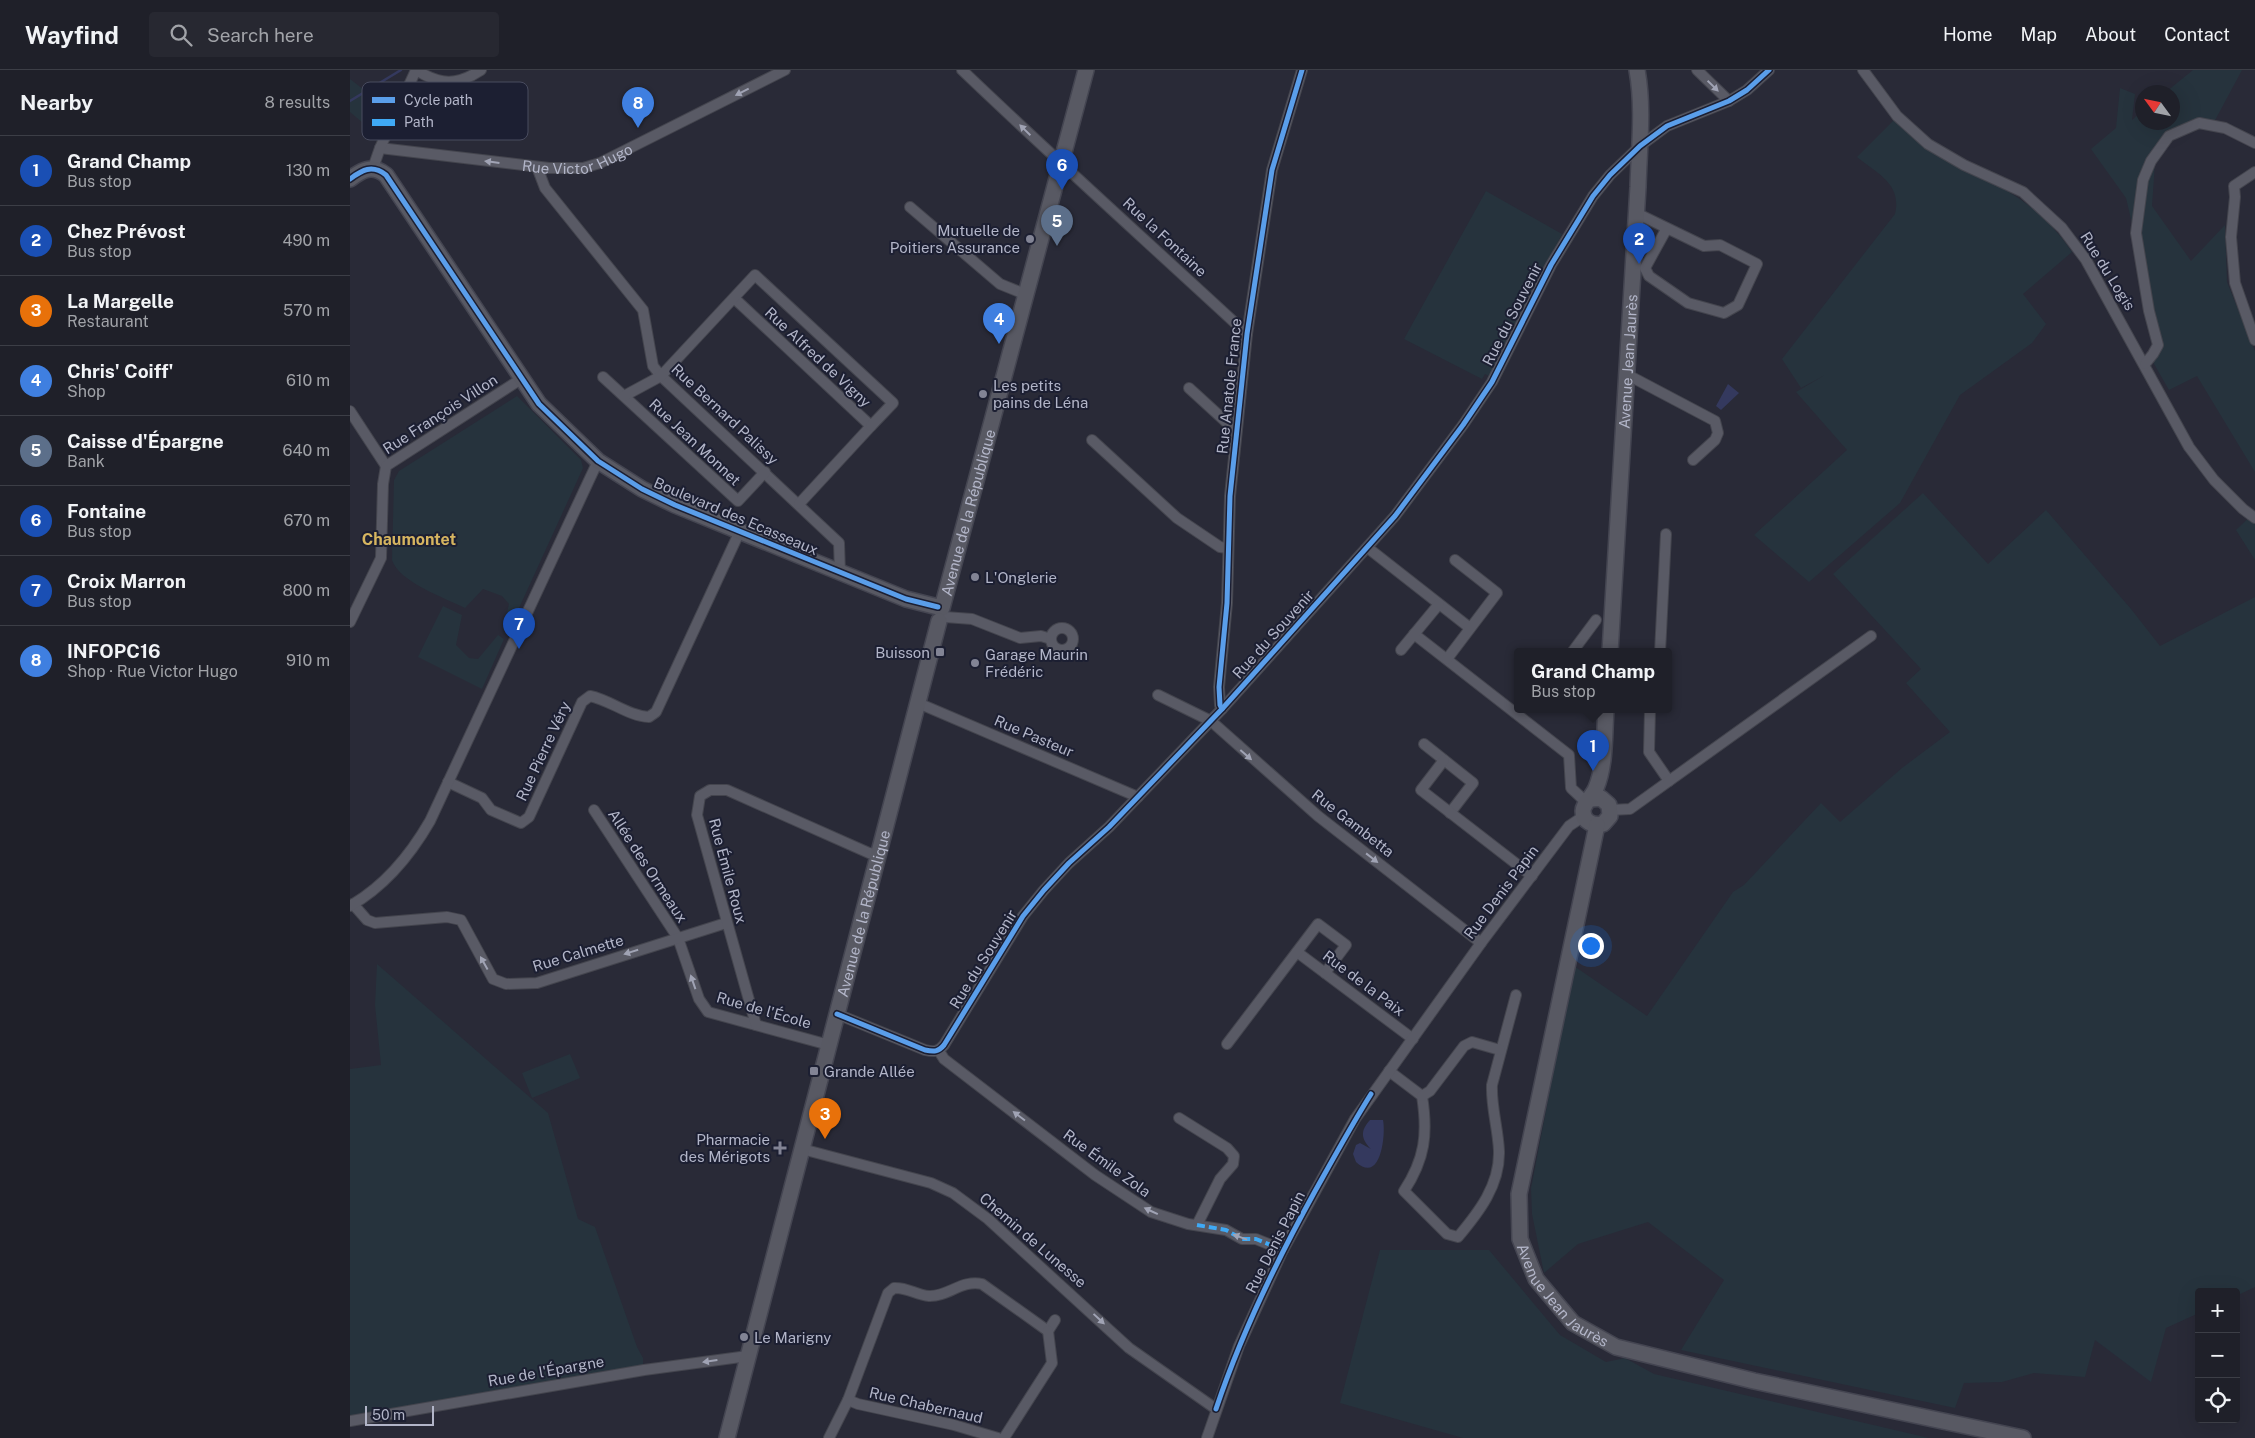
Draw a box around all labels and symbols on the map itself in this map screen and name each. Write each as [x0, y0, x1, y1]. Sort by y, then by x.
one-way arrow [1707, 79, 1719, 91]
legend [362, 82, 528, 140]
north arrow [2135, 85, 2180, 130]
pin: 8 [622, 87, 654, 128]
one-way arrow [734, 88, 749, 96]
text: Cycle path [404, 92, 473, 108]
text: Path [404, 114, 434, 130]
one-way arrow [1019, 124, 1031, 136]
street label: Rue Victor Hugo [521, 140, 635, 177]
pin: 6 [1046, 149, 1078, 190]
one-way arrow [484, 157, 500, 165]
street label: Rue la Fontaine [1120, 194, 1210, 280]
pin: 5 [1041, 205, 1073, 246]
place label: Mutuelle de Poitiers Assurance [890, 222, 1020, 256]
pin: 2 [1623, 223, 1655, 264]
street label: Rue du Logis [2077, 229, 2139, 313]
marker: Mutuelle de Poitiers Assurance [1024, 233, 1036, 245]
street label: Rue du Souvenir [1479, 260, 1545, 368]
street label: Avenue Jean Jaurès [1615, 294, 1640, 429]
pin: 4 [983, 303, 1015, 344]
street label: Rue Alfred de Vigny [762, 304, 874, 410]
street label: Rue Anatole France [1213, 317, 1245, 455]
street label: Rue Bernard Palissy [668, 360, 782, 468]
street label: Rue François Villon [380, 371, 500, 457]
place label: Les petits pains de Léna [993, 377, 1088, 411]
marker: Les petits pains de Léna [977, 388, 989, 400]
street label: Rue Jean Monnet [646, 395, 744, 489]
street label: Avenue de la République [937, 427, 998, 598]
street label: Boulevard des Ecasseaux [651, 474, 821, 558]
district label: Chaumontet [362, 530, 456, 549]
place label: L'Onglerie [985, 569, 1057, 586]
marker: L'Onglerie [969, 571, 981, 583]
street label: Rue du Souvenir [1229, 586, 1317, 682]
pin: 7 [503, 608, 535, 649]
place label: Buisson [875, 644, 930, 661]
marker: Buisson [934, 646, 946, 658]
place label: Garage Maurin Frédéric [985, 646, 1088, 680]
marker: Garage Maurin Frédéric [969, 657, 981, 669]
street label: Rue Pierre Véry [513, 699, 573, 803]
street label: Rue Pasteur [992, 712, 1076, 760]
pin: 1 [1577, 730, 1609, 771]
one-way arrow [1240, 749, 1253, 760]
street label: Rue Gambetta [1309, 786, 1397, 860]
street label: Allée des Ormeaux [605, 806, 691, 926]
street label: Rue Émile Roux [706, 816, 750, 926]
street label: Avenue de la République [833, 828, 893, 999]
street label: Rue Denis Papin [1460, 842, 1542, 942]
one-way arrow [1365, 852, 1378, 863]
street label: Rue du Souvenir [946, 906, 1020, 1012]
street label: Rue Calmette [531, 931, 625, 975]
your location [1578, 933, 1604, 959]
street label: Rue de la Paix [1320, 947, 1408, 1019]
one-way arrow [624, 949, 639, 957]
one-way arrow [480, 955, 488, 970]
one-way arrow [689, 974, 697, 989]
street label: Rue de l'École [715, 988, 813, 1032]
place label: Grande Allée [824, 1063, 915, 1080]
marker: Grande Allée [808, 1065, 820, 1077]
pin: 3 [809, 1098, 841, 1139]
one-way arrow [1013, 1111, 1026, 1122]
street label: Rue Émile Zola [1060, 1126, 1154, 1200]
place label: Pharmacie des Mérigots [680, 1131, 770, 1165]
marker: Pharmacie des Mérigots [774, 1142, 786, 1154]
street label: Rue Denis Papin [1242, 1188, 1308, 1296]
street label: Chemin de Lunesse [976, 1189, 1090, 1291]
one-way arrow [1144, 1207, 1158, 1215]
one-way arrow [1232, 1232, 1247, 1240]
street label: Avenue Jean Jaurès [1514, 1241, 1612, 1350]
one-way arrow [1093, 1313, 1105, 1325]
place label: Le Marigny [754, 1329, 831, 1346]
marker: Le Marigny [738, 1331, 750, 1343]
street label: Rue de l'Épargne [487, 1352, 605, 1390]
one-way arrow [702, 1357, 718, 1365]
street label: Rue Chabernaud [868, 1384, 984, 1426]
scale bar [365, 1403, 434, 1426]

